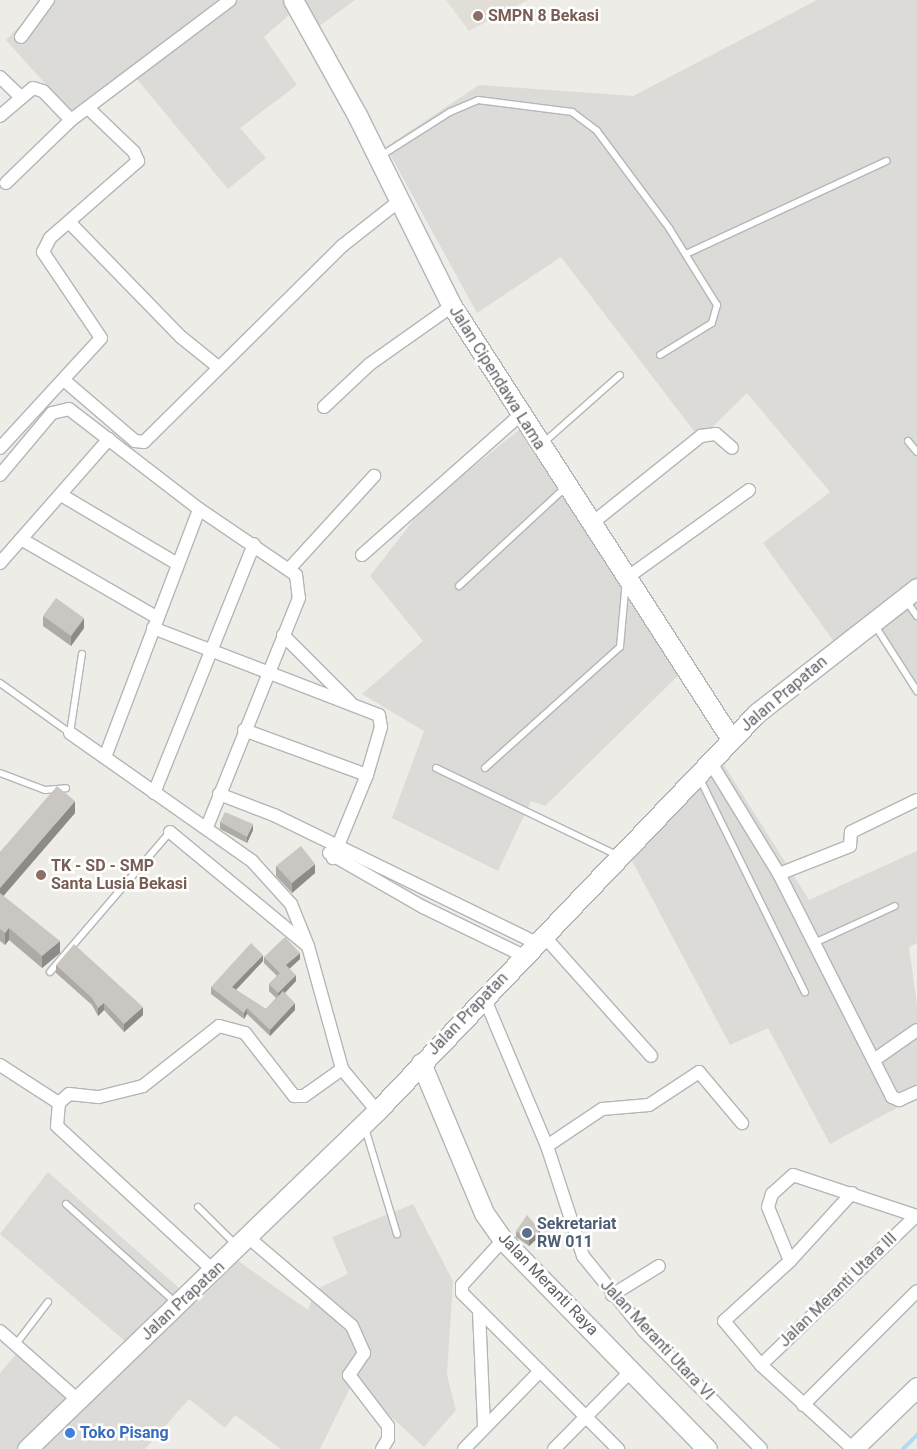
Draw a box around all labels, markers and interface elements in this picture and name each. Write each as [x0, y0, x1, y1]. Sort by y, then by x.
place label: SMPN 8 Bekasi [488, 6, 599, 26]
marker: SMPN 8 Bekasi [472, 10, 484, 22]
street label: Jalan Cipendawa Lama [445, 303, 549, 453]
street label: Jalan Prapatan [737, 652, 831, 736]
place label: TK - SD - SMP Santa Lusia Bekasi [51, 856, 187, 894]
marker: TK - SD - SMP Santa Lusia Bekasi [35, 869, 47, 881]
street label: Jalan Prapatan [424, 969, 512, 1059]
place label: Sekretariat RW 011 [537, 1214, 616, 1252]
marker: Sekretariat RW 011 [521, 1227, 533, 1239]
street label: Jalan Meranti Raya [494, 1229, 602, 1339]
street label: Jalan Meranti Utara III [775, 1229, 901, 1351]
street label: Jalan Prapatan [137, 1257, 229, 1345]
street label: Jalan Meranti Utara VI [596, 1276, 718, 1404]
place label: Toko Pisang [80, 1423, 169, 1443]
marker: Toko Pisang [64, 1427, 76, 1439]

